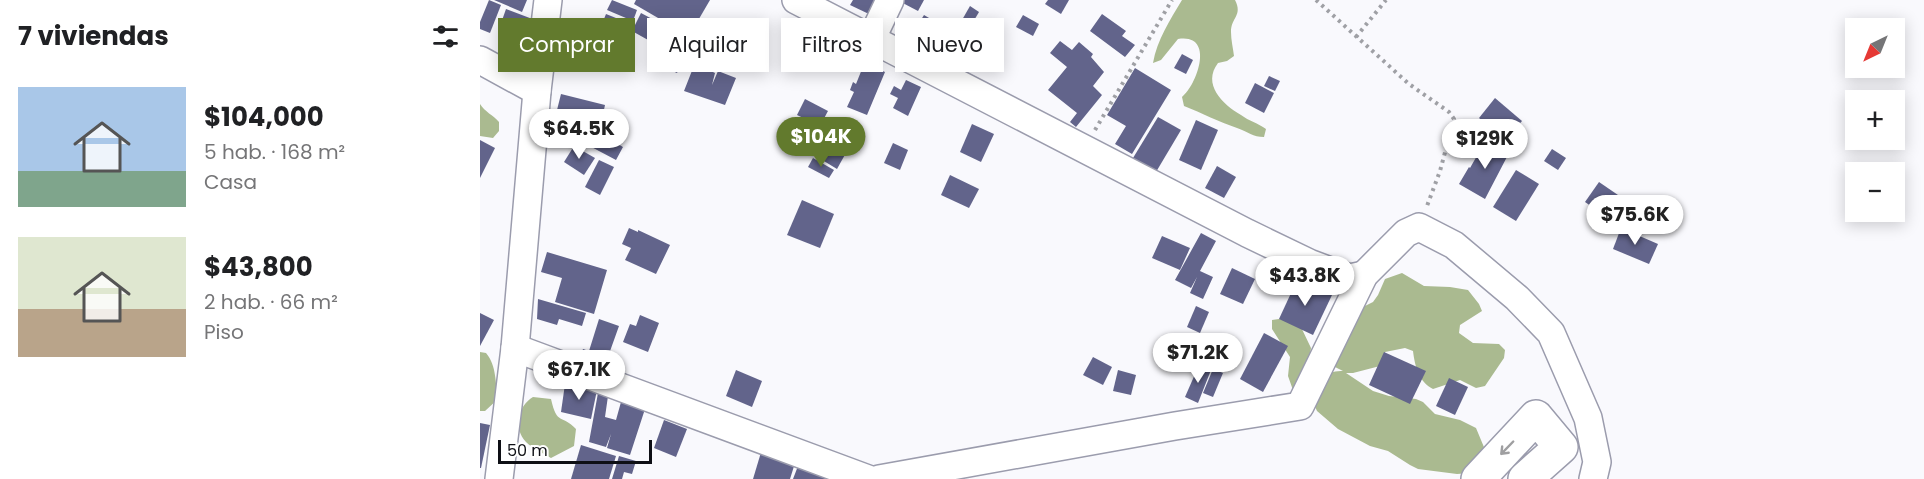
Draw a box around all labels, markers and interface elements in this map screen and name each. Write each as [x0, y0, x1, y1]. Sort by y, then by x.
text: 7 viviendas [18, 18, 169, 54]
chip: Comprar [498, 18, 635, 72]
chip: Alquilar [647, 18, 769, 72]
chip: Filtros [781, 18, 883, 72]
chip: Nuevo [895, 18, 1004, 72]
north arrow [1845, 18, 1905, 78]
map controls [1845, 18, 1905, 222]
icon: filters [429, 20, 462, 53]
button: + [1845, 90, 1905, 150]
text: $104,000 [204, 99, 324, 135]
pin: $64.5K [530, 109, 628, 160]
icon: home [66, 111, 138, 183]
text: $64.5K [543, 114, 615, 142]
pin: $104K [779, 117, 863, 168]
pin: $129K [1443, 119, 1527, 170]
text: $104K [790, 122, 852, 150]
text: $129K [1456, 124, 1514, 152]
text: 5 hab. · 168 m² [204, 138, 345, 166]
button: − [1845, 162, 1905, 222]
text: Casa [204, 168, 257, 196]
pin: $75.6K [1586, 195, 1684, 246]
text: $75.6K [1600, 200, 1670, 228]
text: $43,800 [204, 249, 313, 285]
pin: $43.8K [1256, 256, 1354, 307]
icon: home [66, 261, 138, 333]
text: $43.8K [1269, 261, 1341, 289]
text: 2 hab. · 66 m² [204, 288, 338, 316]
text: Piso [204, 318, 244, 346]
pin: $71.2K [1149, 333, 1247, 384]
text: $71.2K [1167, 338, 1229, 366]
pin: $67.1K [530, 350, 628, 401]
text: $67.1K [547, 355, 611, 383]
scale bar [498, 437, 652, 464]
text: 50 m [507, 439, 548, 462]
one-way arrow [1500, 441, 1514, 456]

